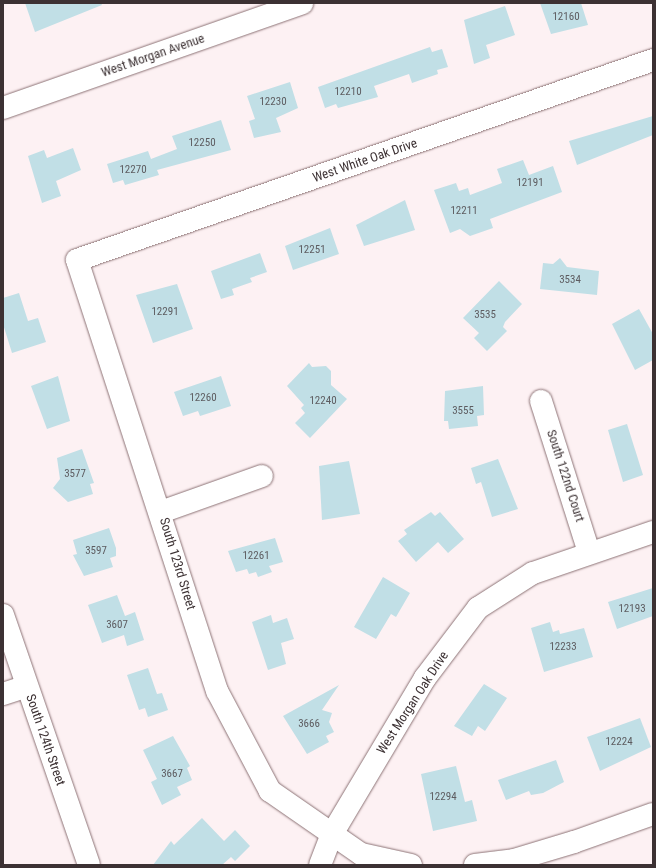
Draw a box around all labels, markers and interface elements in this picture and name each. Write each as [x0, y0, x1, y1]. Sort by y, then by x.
house number: 12160 [552, 10, 580, 24]
street label: West Morgan Avenue [99, 31, 207, 81]
house number: 12210 [334, 85, 362, 99]
house number: 12230 [259, 95, 287, 109]
house number: 12250 [188, 136, 216, 150]
street label: West White Oak Drive [311, 136, 419, 186]
house number: 12270 [119, 163, 147, 177]
house number: 12191 [516, 176, 544, 190]
house number: 12211 [450, 204, 478, 218]
house number: 12251 [298, 243, 326, 257]
house number: 3534 [559, 273, 581, 287]
house number: 12291 [151, 305, 179, 319]
house number: 3535 [474, 308, 496, 322]
house number: 12260 [189, 391, 217, 405]
house number: 12240 [309, 394, 337, 408]
house number: 3555 [452, 404, 474, 418]
street label: South 122nd Court [543, 428, 587, 524]
house number: 3577 [64, 467, 86, 481]
street label: South 123rd Street [156, 516, 198, 612]
house number: 3597 [85, 544, 107, 558]
house number: 12261 [242, 549, 270, 563]
house number: 12193 [618, 602, 646, 616]
house number: 3607 [106, 618, 128, 632]
house number: 12233 [549, 640, 577, 654]
street label: West Morgan Oak Drive [374, 649, 452, 757]
street label: South 124th Street [22, 692, 68, 788]
house number: 3666 [298, 717, 320, 731]
house number: 12224 [605, 735, 633, 749]
house number: 3667 [161, 767, 183, 781]
house number: 12294 [429, 790, 457, 804]

